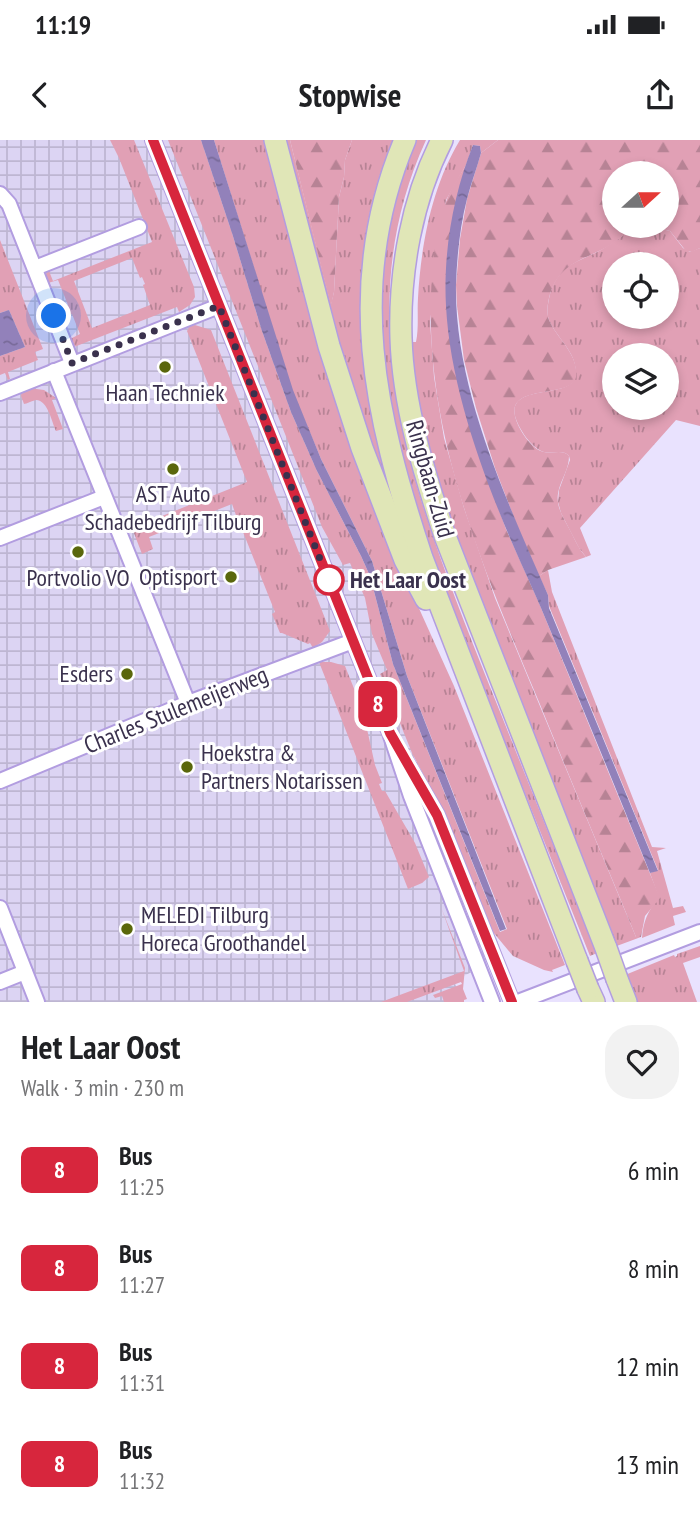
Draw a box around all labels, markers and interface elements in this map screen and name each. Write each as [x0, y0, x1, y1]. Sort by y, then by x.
text: 11:19 [35, 8, 91, 41]
text: Stopwise [299, 74, 401, 116]
icon: back [21, 76, 59, 114]
icon: share [641, 76, 679, 114]
north arrow [602, 161, 679, 238]
map controls [602, 161, 679, 420]
button: locate [602, 252, 679, 329]
your location [36, 298, 71, 333]
button: layers [602, 343, 679, 420]
marker: Haan Techniek [157, 359, 173, 375]
place label: Haan Techniek [105, 377, 225, 408]
street label: Ringbaan-Zuid [399, 416, 462, 541]
marker: AST Auto Schadebedrijf Tilburg [165, 461, 181, 477]
place label: AST Auto Schadebedrijf Tilburg [85, 478, 261, 537]
marker: Portvolio VO [70, 544, 86, 560]
place label: Optisport [139, 561, 217, 592]
place label: Portvolio VO [26, 562, 130, 593]
place label: Het Laar Oost [350, 564, 466, 595]
marker: Het Laar Oost [314, 565, 344, 595]
marker: Optisport [223, 569, 239, 585]
place label: Esders [60, 658, 113, 689]
street label: Charles Stulemeijerweg [79, 659, 272, 761]
marker: Esders [119, 666, 135, 682]
line badge: 8 [355, 681, 401, 727]
text: 8 [372, 688, 384, 719]
place label: Hoekstra & Partners Notarissen [201, 737, 363, 796]
marker: Hoekstra & Partners Notarissen [179, 759, 195, 775]
place label: MELEDI Tilburg Horeca Groothandel [141, 899, 306, 958]
marker: MELEDI Tilburg Horeca Groothandel [119, 921, 135, 937]
text: Het Laar Oost [21, 1025, 180, 1068]
button: heart [605, 1025, 679, 1099]
text: Walk · 3 min · 230 m [21, 1073, 184, 1102]
text: Bus [119, 1139, 152, 1172]
text: 8 [54, 1154, 65, 1185]
text: 6 min [628, 1154, 679, 1187]
text: 11:25 [119, 1172, 165, 1201]
text: Bus [119, 1237, 152, 1270]
text: 8 [54, 1252, 65, 1283]
text: 8 min [628, 1252, 679, 1285]
text: 11:27 [119, 1270, 165, 1299]
text: Bus [119, 1335, 152, 1368]
text: 8 [54, 1350, 65, 1381]
text: 12 min [616, 1350, 679, 1383]
text: 11:31 [119, 1368, 165, 1397]
text: Bus [119, 1433, 152, 1466]
text: 8 [54, 1448, 65, 1479]
text: 13 min [616, 1448, 679, 1481]
text: 11:32 [119, 1466, 165, 1495]

